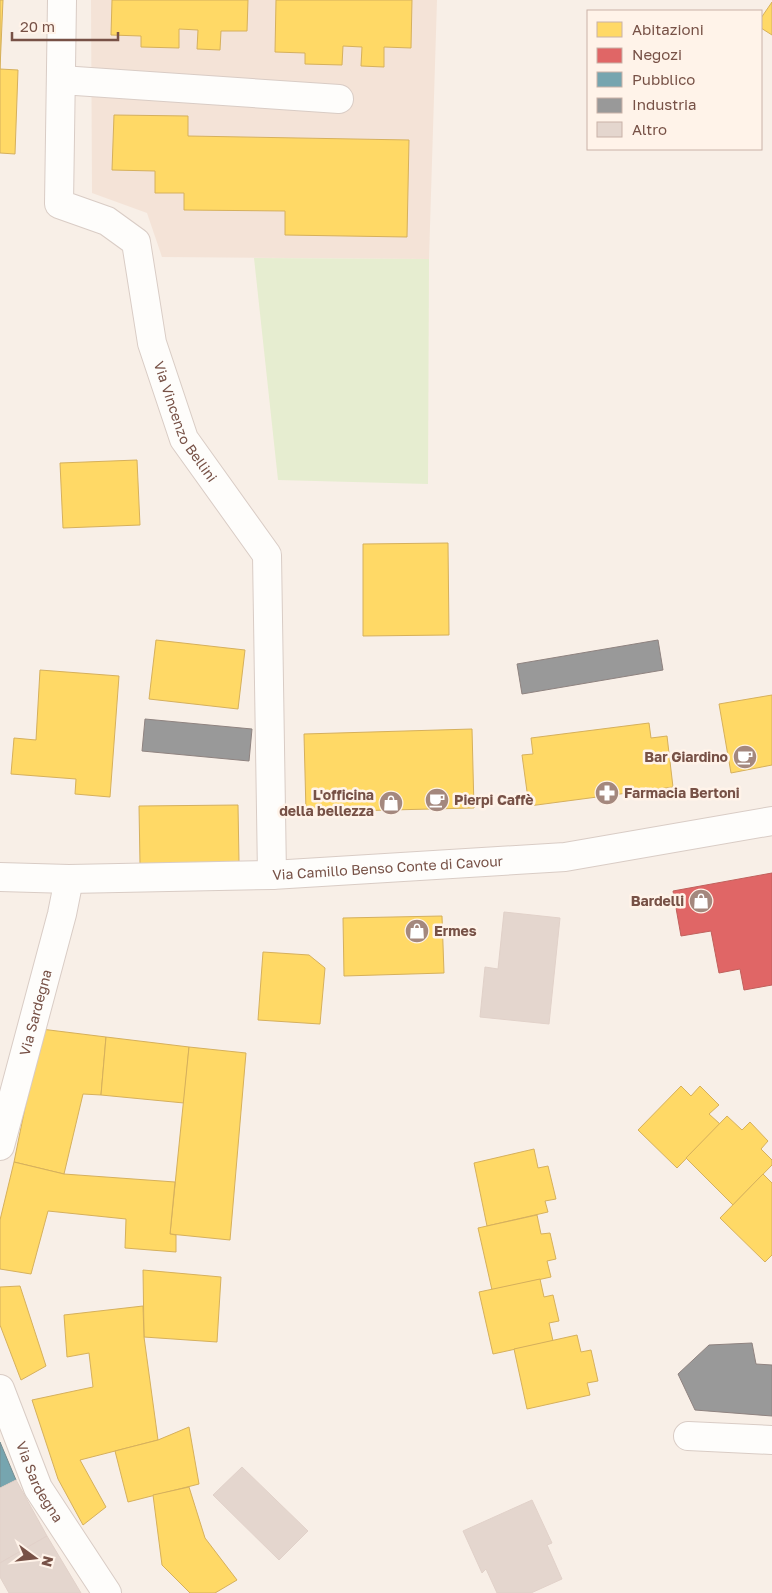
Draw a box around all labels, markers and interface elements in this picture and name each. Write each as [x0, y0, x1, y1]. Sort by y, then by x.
scale bar [12, 10, 119, 42]
legend [587, 10, 762, 150]
text: 20 m [20, 17, 55, 35]
text: Abitazioni [632, 20, 704, 38]
text: Negozi [632, 45, 682, 63]
text: Pubblico [632, 70, 695, 88]
text: Industria [632, 95, 697, 113]
text: Altro [632, 120, 667, 138]
street label: Via Vincenzo Bellini [151, 359, 221, 485]
cafe icon: Bar Giardino [732, 744, 758, 770]
place label: Bar Giardino [644, 748, 728, 765]
pharmacy icon: Farmacia Bertoni [594, 780, 620, 806]
place label: Farmacia Bertoni [624, 784, 740, 801]
place label: L'officina della bellezza [279, 786, 374, 819]
cafe icon: Pierpi Caffè [424, 787, 450, 813]
shop icon: L'officina della bellezza [378, 790, 404, 816]
place label: Pierpi Caffè [454, 791, 534, 808]
street label: Via Camillo Benso Conte di Cavour [272, 852, 504, 883]
shop icon: Bardelli [688, 888, 714, 914]
place label: Bardelli [631, 892, 684, 909]
shop icon: Ermes [404, 918, 430, 944]
place label: Ermes [434, 922, 477, 939]
street label: Via Sardegna [15, 967, 55, 1058]
street label: Via Sardegna [13, 1439, 67, 1525]
north arrow [10, 1533, 60, 1583]
text: N [38, 1554, 58, 1569]

